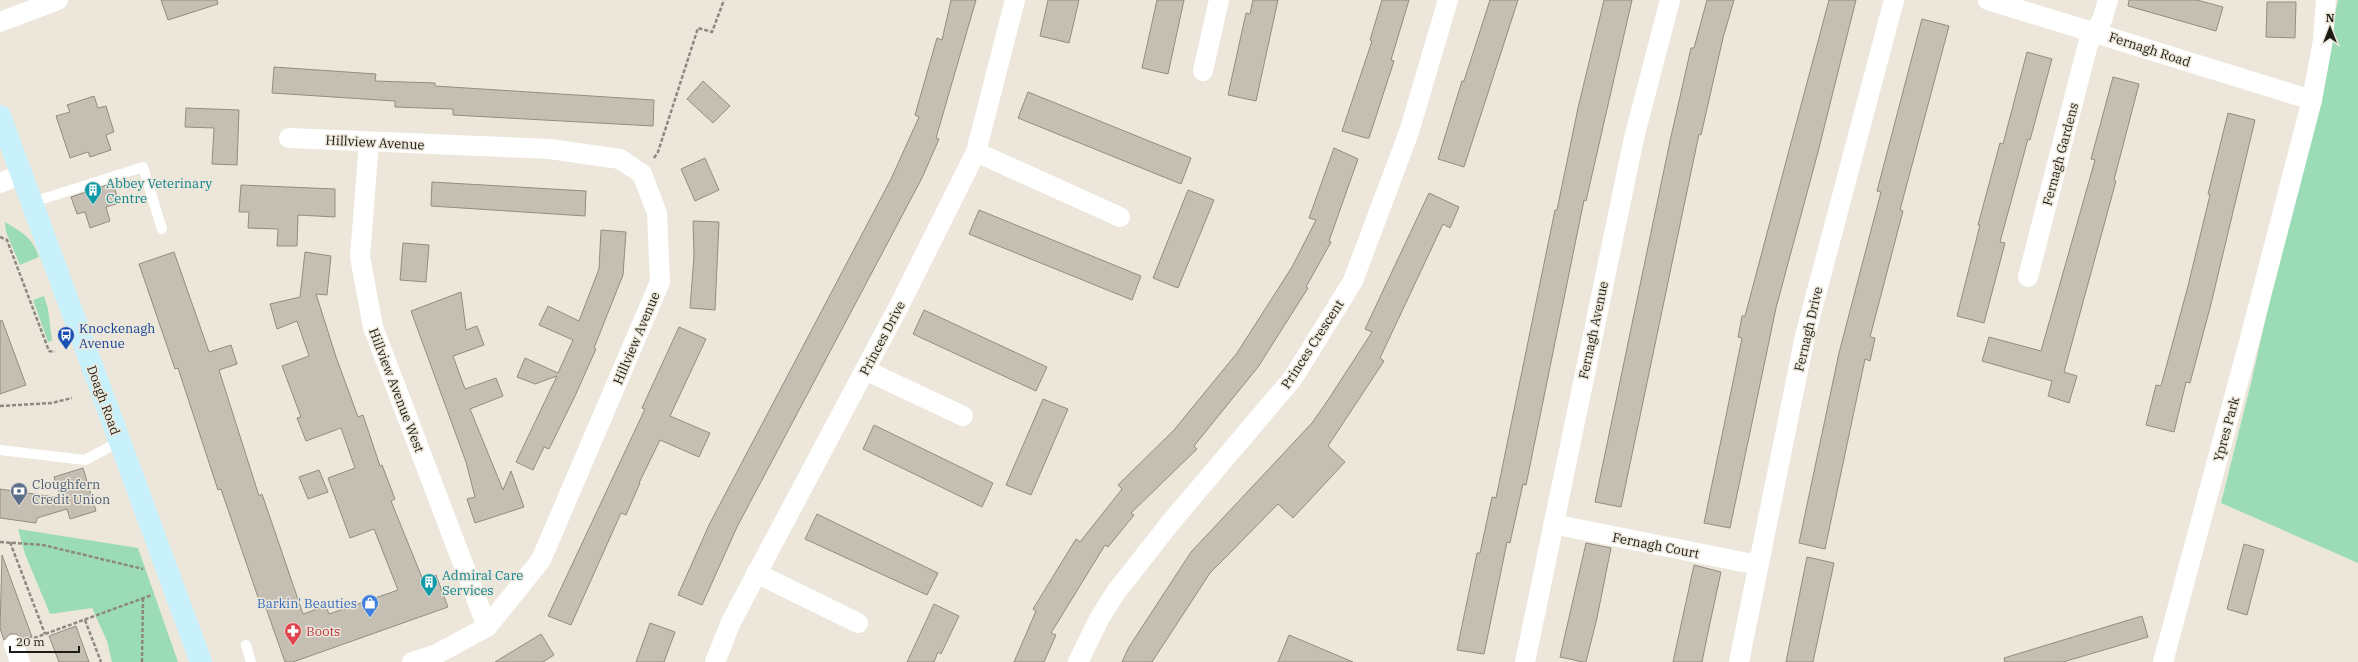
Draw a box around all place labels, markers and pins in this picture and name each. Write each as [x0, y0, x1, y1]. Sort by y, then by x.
place label: Abbey Veterinary Centre [106, 175, 212, 207]
building icon: Abbey Veterinary Centre [83, 180, 103, 205]
place label: Knockenagh Avenue [79, 320, 155, 352]
bus stop icon: Knockenagh Avenue [56, 325, 76, 350]
place label: Cloughfern Credit Union [32, 476, 110, 508]
bank icon: Cloughfern Credit Union [9, 481, 29, 506]
place label: Admiral Care Services [442, 567, 523, 599]
building icon: Admiral Care Services [419, 572, 439, 597]
shop icon: Barkin' Beauties [360, 593, 380, 618]
place label: Barkin' Beauties [257, 595, 357, 612]
pharmacy icon: Boots [283, 621, 303, 646]
place label: Boots [306, 623, 340, 640]

